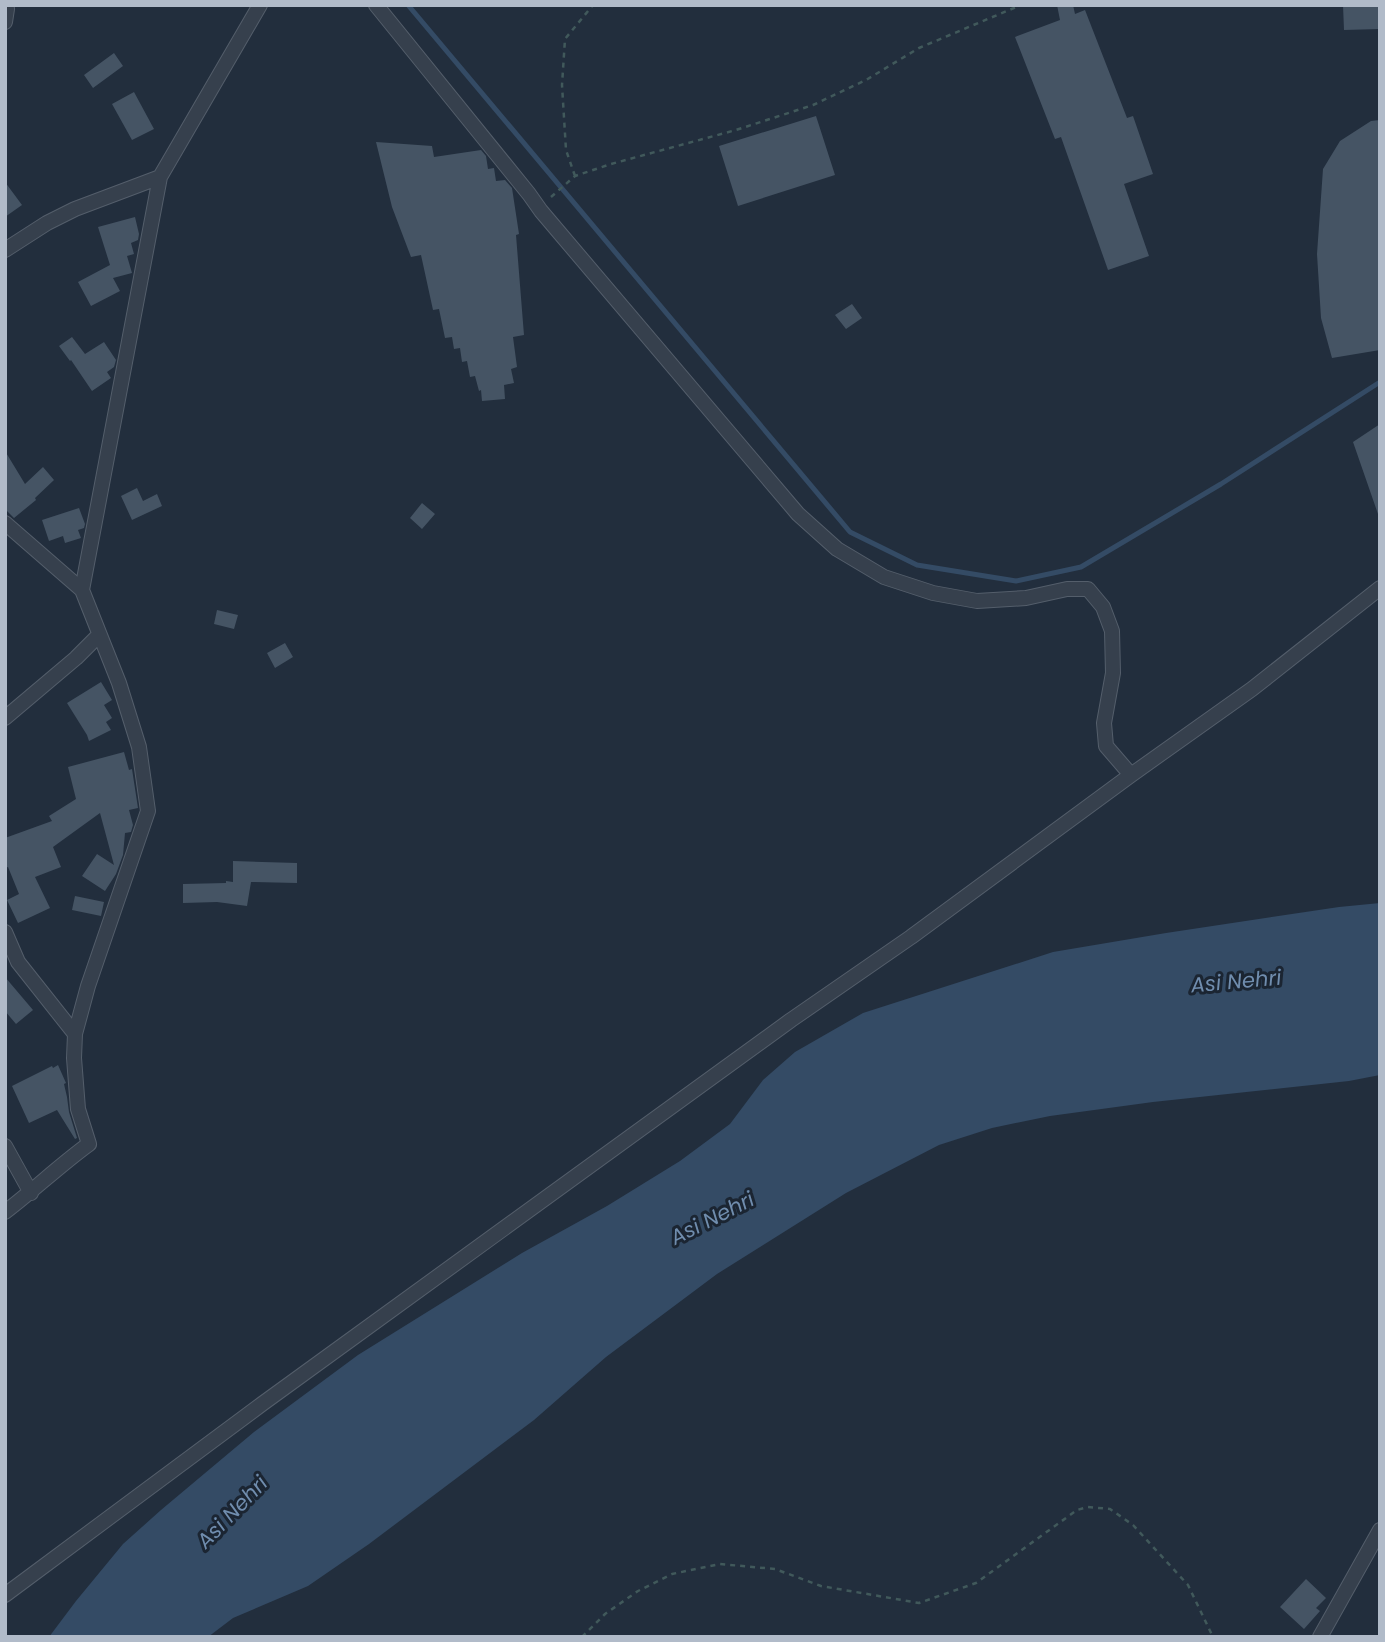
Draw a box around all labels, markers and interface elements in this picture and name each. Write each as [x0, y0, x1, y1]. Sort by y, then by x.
water label: Asi Nehri [1189, 963, 1283, 999]
water label: Asi Nehri [664, 1184, 760, 1252]
water label: Asi Nehri [189, 1469, 275, 1555]

